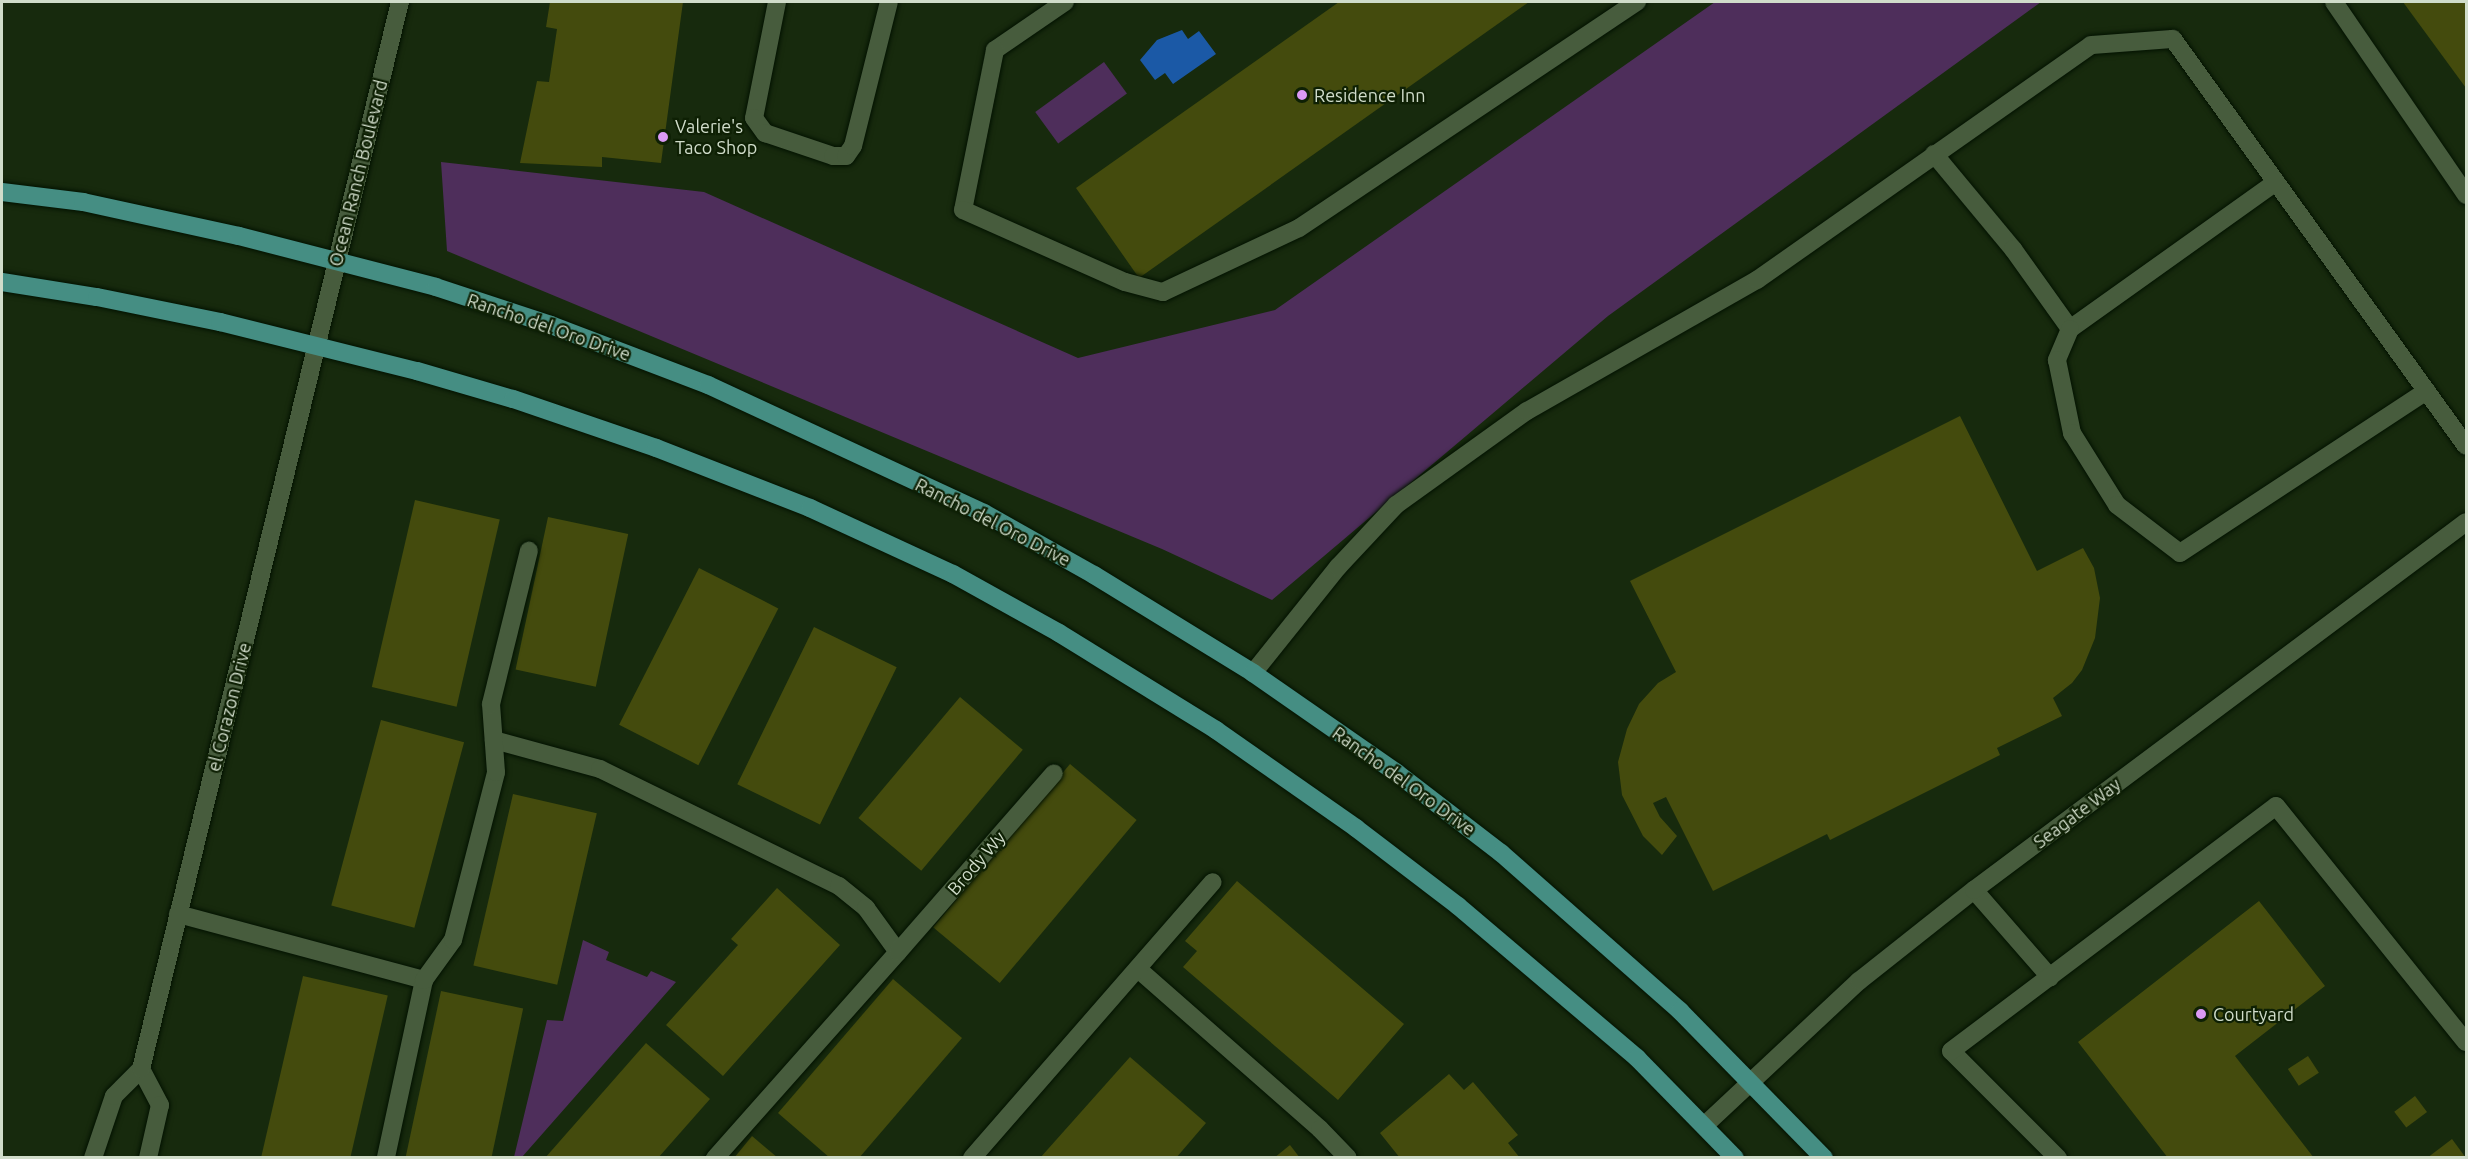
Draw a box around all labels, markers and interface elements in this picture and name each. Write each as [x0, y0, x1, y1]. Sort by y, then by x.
street label: Ocean Ranch Boulevard [324, 77, 392, 269]
place label: Residence Inn [1314, 84, 1426, 106]
marker: Residence Inn [1295, 88, 1309, 102]
place label: Valerie's Taco Shop [675, 116, 757, 158]
marker: Valerie's Taco Shop [656, 130, 670, 144]
street label: Rancho del Oro Drive [465, 289, 633, 365]
street label: Rancho del Oro Drive [912, 473, 1074, 571]
street label: el Corazon Drive [203, 640, 255, 774]
street label: Rancho del Oro Drive [1328, 722, 1480, 840]
street label: Seagate Way [2029, 773, 2125, 853]
street label: Brody Wy [942, 827, 1010, 899]
place label: Courtyard [2213, 1003, 2294, 1025]
marker: Courtyard [2194, 1007, 2208, 1021]

